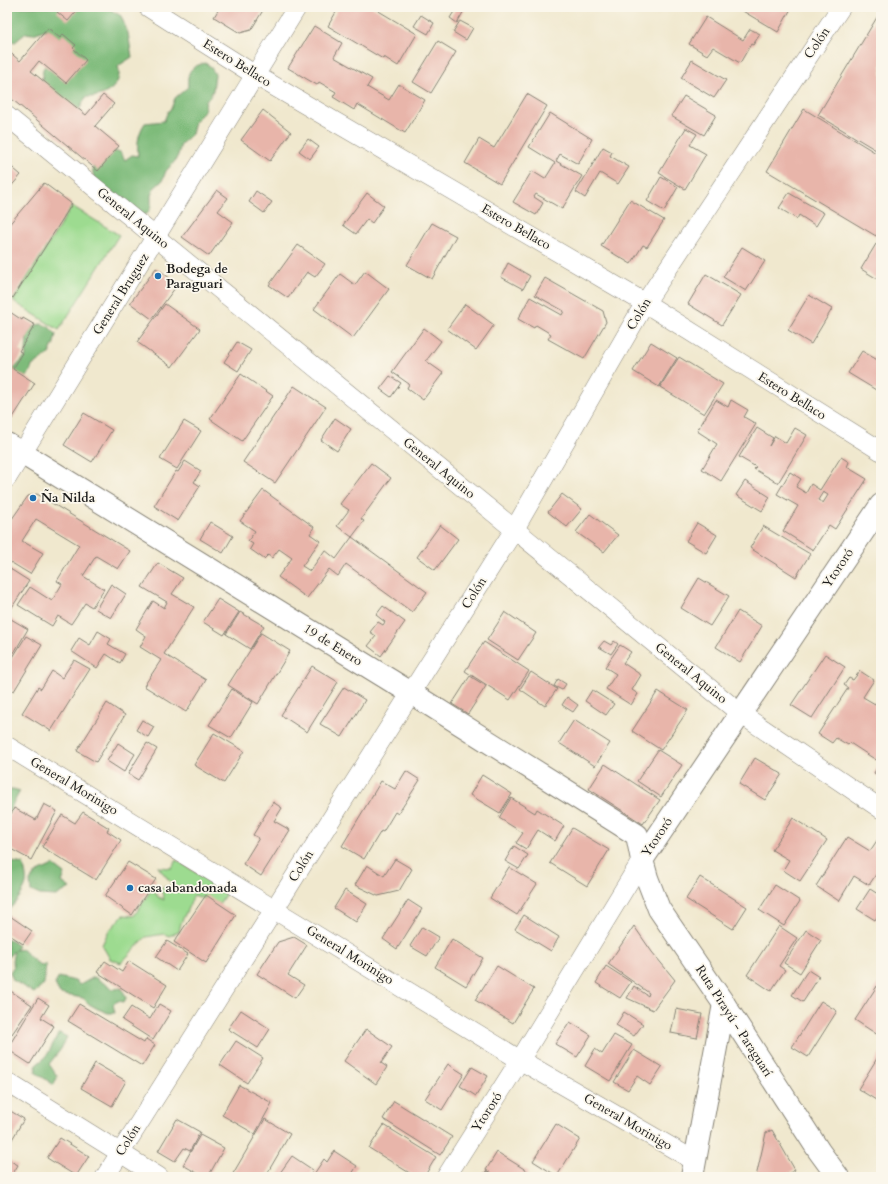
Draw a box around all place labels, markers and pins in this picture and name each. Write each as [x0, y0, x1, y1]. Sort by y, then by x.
place label: Bodega de Paraguari [166, 260, 228, 293]
marker: Bodega de Paraguari [153, 271, 163, 281]
place label: Ña Nilda [41, 489, 96, 507]
marker: Ña Nilda [28, 493, 38, 503]
place label: casa abandonada [138, 879, 238, 897]
marker: casa abandonada [125, 883, 135, 893]

